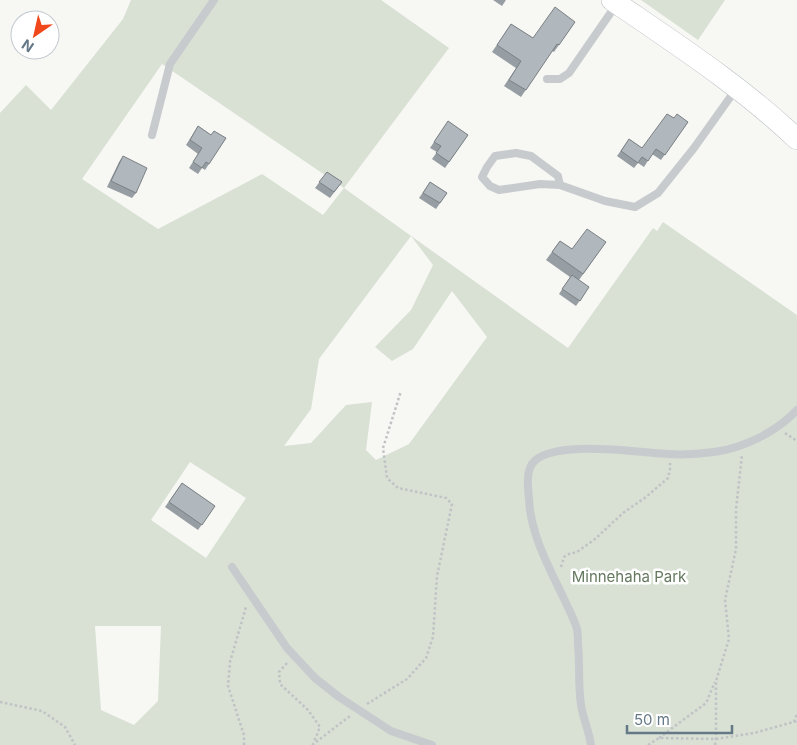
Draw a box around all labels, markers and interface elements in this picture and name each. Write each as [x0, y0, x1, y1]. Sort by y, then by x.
north arrow [10, 10, 60, 60]
text: N [18, 36, 37, 56]
park label: Minnehaha Park [572, 567, 687, 586]
scale bar [627, 702, 732, 734]
text: 50 m [634, 710, 670, 729]

